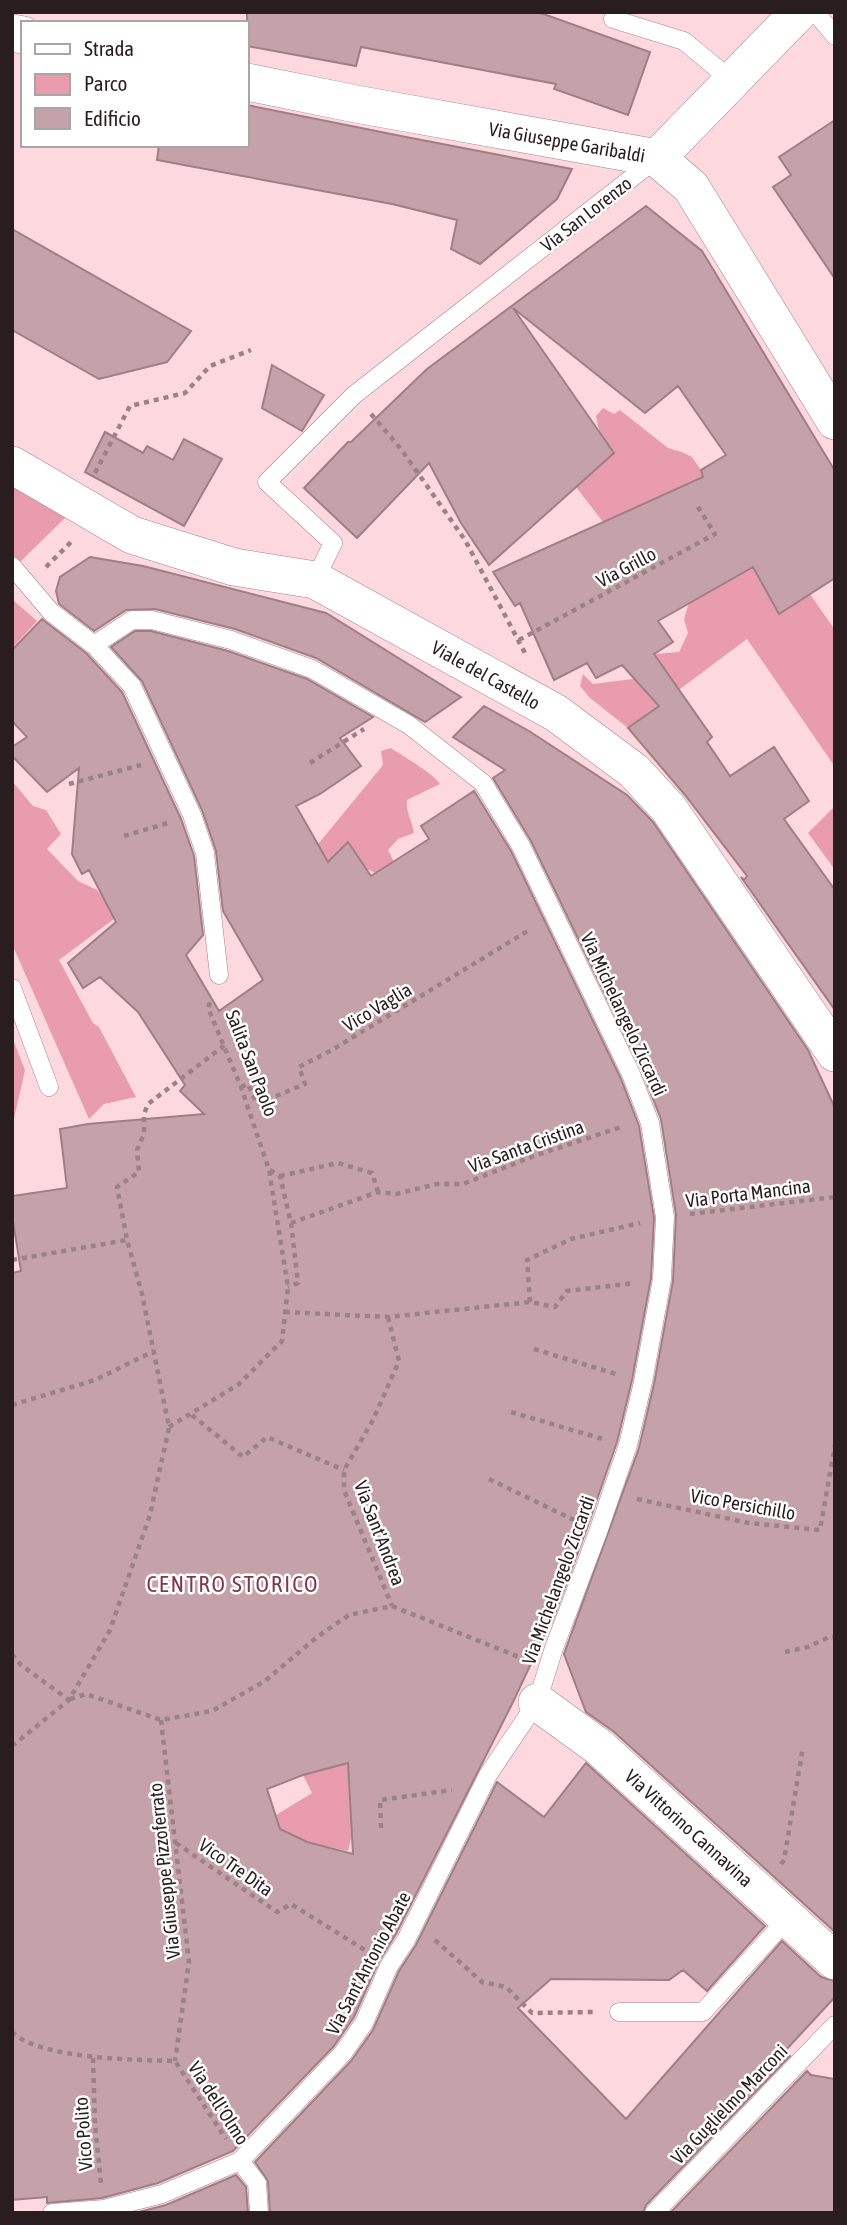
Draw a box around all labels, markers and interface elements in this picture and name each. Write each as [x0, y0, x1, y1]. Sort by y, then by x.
legend [21, 21, 248, 147]
text: Strada [84, 36, 134, 60]
text: Parco [84, 71, 127, 95]
text: Edificio [84, 106, 141, 130]
street label: Via Giuseppe Garibaldi [487, 117, 647, 167]
street label: Via San Lorenzo [536, 172, 636, 256]
street label: Via Grillo [593, 542, 659, 592]
street label: Viale del Castello [428, 636, 544, 714]
street label: Via Michelangelo Ziccardi [576, 929, 672, 1099]
street label: Vico Vaglia [339, 978, 415, 1036]
street label: Salita San Paolo [222, 1007, 282, 1119]
street label: Via Santa Cristina [465, 1115, 587, 1177]
street label: Via Porta Mancina [684, 1174, 812, 1212]
street label: Via Sant'Andrea [350, 1478, 410, 1588]
street label: Vico Persichillo [689, 1484, 797, 1524]
street label: Via Michelangelo Ziccardi [517, 1493, 599, 1667]
district label: CENTRO STORICO [146, 1571, 320, 1597]
street label: Via Vittorino Cannavina [621, 1765, 757, 1891]
street label: Via Giuseppe Pizzoferrato [144, 1782, 184, 1960]
street label: Vico Tre Dita [195, 1833, 277, 1901]
street label: Via Sant'Antonio Abate [321, 1888, 415, 2038]
street label: Via Guglielmo Marconi [666, 2040, 792, 2168]
street label: Via dell'Olmo [184, 2057, 254, 2149]
street label: Vico Polito [69, 2096, 97, 2172]

